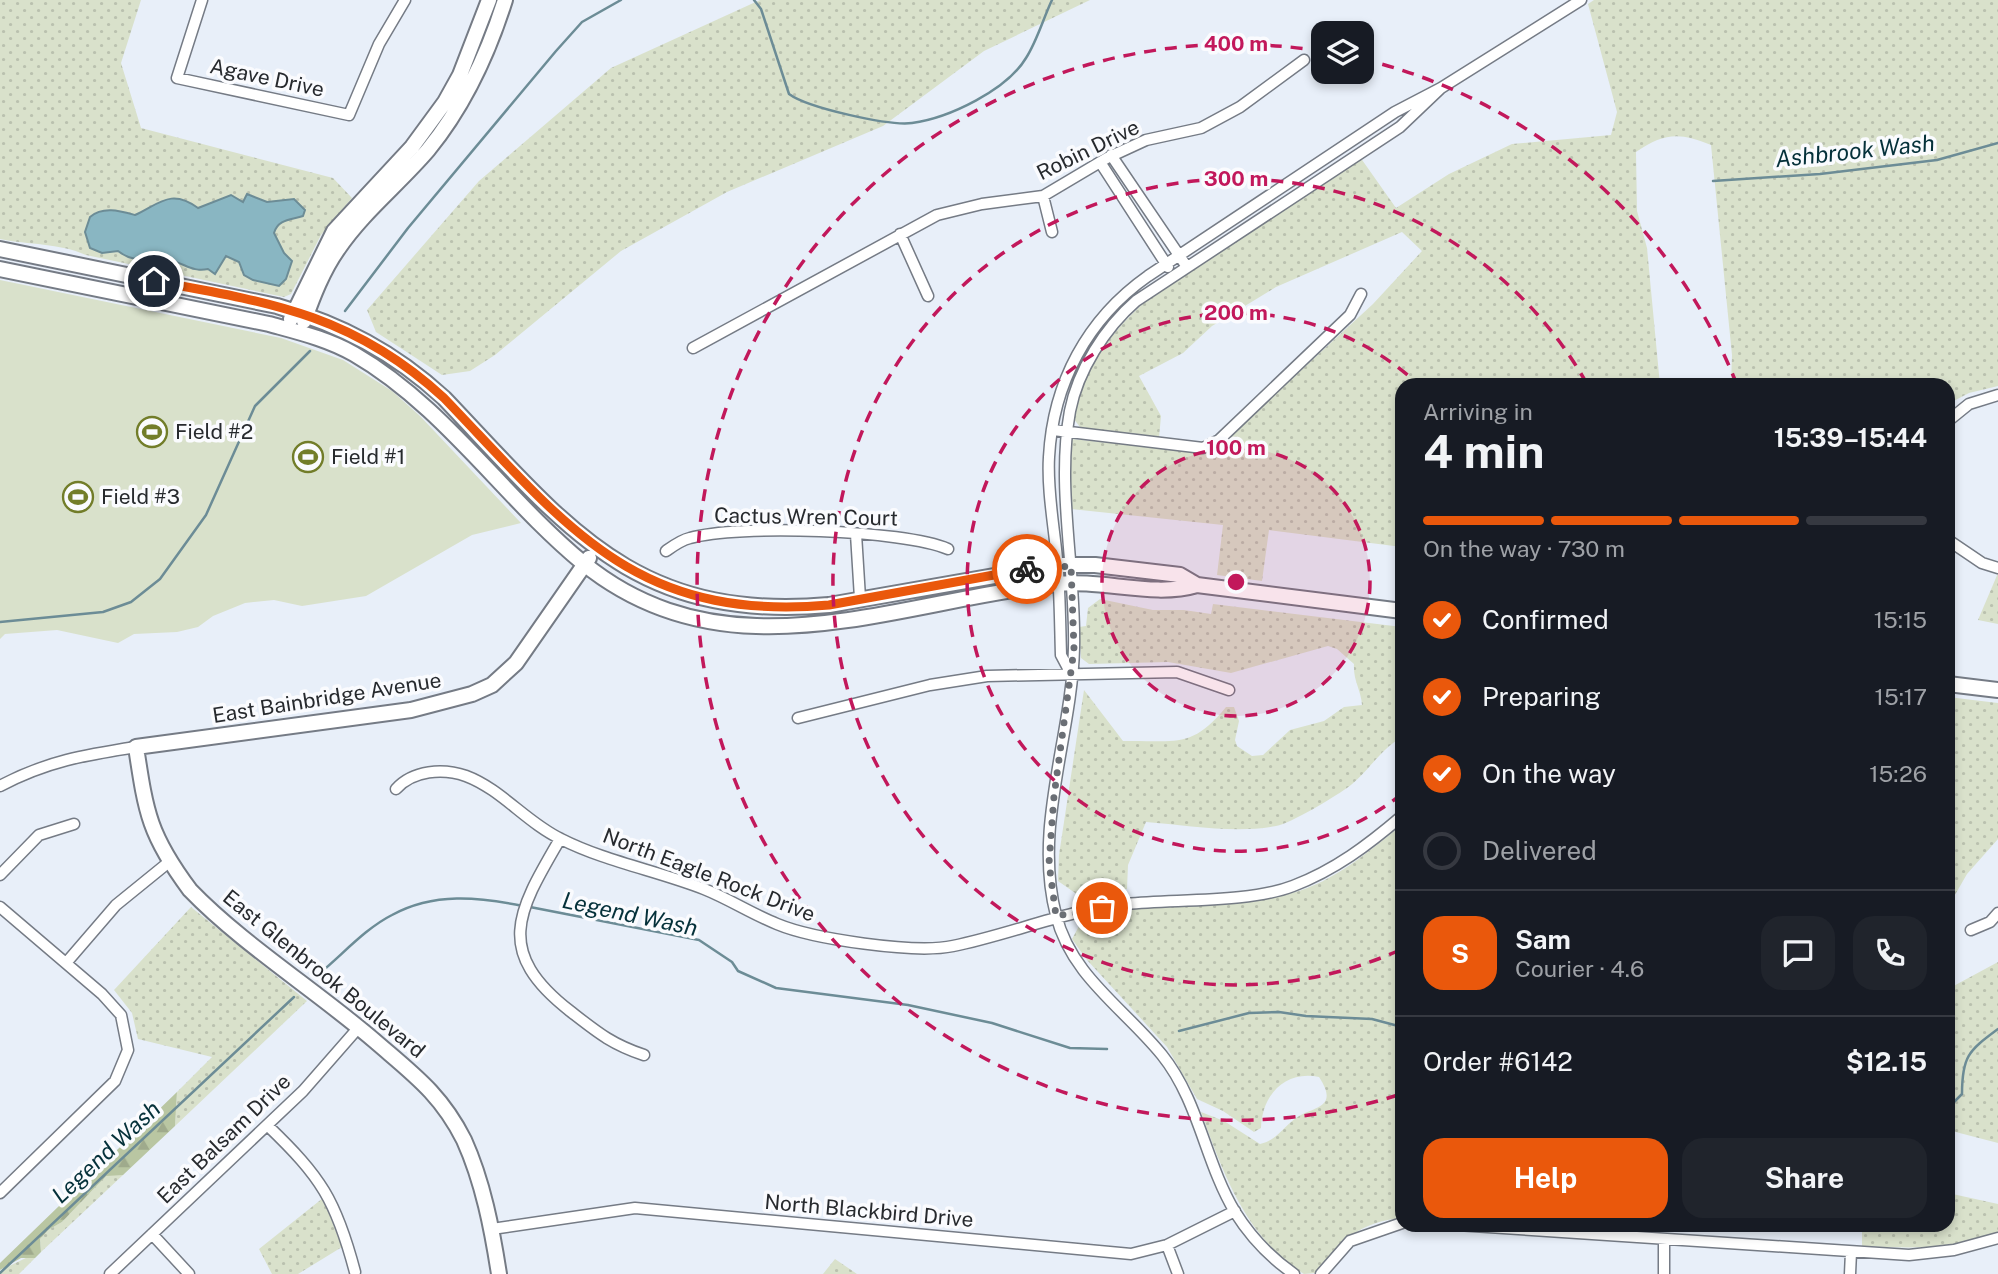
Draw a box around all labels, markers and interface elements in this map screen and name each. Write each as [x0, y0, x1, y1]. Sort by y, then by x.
map controls [1311, 21, 1374, 84]
button: layers [1311, 21, 1374, 84]
text: 400 m [1204, 31, 1268, 56]
street label: Agave Drive [208, 53, 326, 102]
street label: Robin Drive [1032, 114, 1143, 185]
water label: Ashbrook Wash [1774, 129, 1936, 172]
text: 300 m [1204, 166, 1268, 191]
pin [124, 251, 184, 311]
icon: home [135, 262, 173, 300]
text: 200 m [1204, 300, 1268, 325]
text: Arriving in [1423, 398, 1533, 425]
sports icon: Field #2 [135, 415, 169, 449]
place label: Field #2 [175, 419, 253, 444]
text: 15:39–15:44 [1774, 422, 1927, 453]
text: 4 min [1423, 424, 1544, 478]
text: 100 m [1206, 435, 1266, 460]
sports icon: Field #1 [291, 440, 325, 474]
place label: Field #1 [331, 444, 405, 469]
sports icon: Field #3 [61, 480, 95, 514]
place label: Field #3 [101, 484, 180, 509]
street label: Cactus Wren Court [714, 502, 898, 531]
courier [992, 534, 1062, 604]
text: On the way · 730 m [1423, 535, 1625, 562]
icon: bike [1008, 550, 1046, 588]
centre of rings [1224, 570, 1248, 594]
icon: check [1423, 601, 1461, 639]
text: Confirmed [1482, 604, 1609, 635]
text: 15:15 [1874, 606, 1927, 633]
street label: East Bainbridge Avenue [211, 667, 443, 728]
icon: check [1423, 678, 1461, 716]
text: Preparing [1482, 681, 1601, 712]
text: 15:17 [1875, 683, 1927, 710]
icon: check [1423, 755, 1461, 793]
text: On the way [1482, 758, 1616, 789]
text: 15:26 [1869, 760, 1927, 787]
street label: North Eagle Rock Drive [600, 822, 819, 927]
text: Delivered [1482, 835, 1597, 866]
pin [1072, 878, 1132, 938]
street label: East Glenbrook Boulevard [218, 884, 430, 1063]
water label: Legend Wash [560, 886, 700, 941]
icon: bag [1083, 889, 1121, 927]
button: chat [1761, 916, 1835, 990]
button: phone [1853, 916, 1927, 990]
text: Sam [1515, 924, 1571, 955]
text: S [1451, 938, 1469, 969]
text: Courier · 4.6 [1515, 955, 1644, 982]
text: Order #6142 [1423, 1046, 1573, 1077]
text: $12.15 [1846, 1046, 1927, 1077]
street label: East Balsam Drive [152, 1069, 295, 1209]
water label: Legend Wash [46, 1095, 165, 1209]
button: Help [1423, 1138, 1668, 1218]
button: Share [1682, 1138, 1927, 1218]
street label: North Blackbird Drive [764, 1189, 975, 1232]

